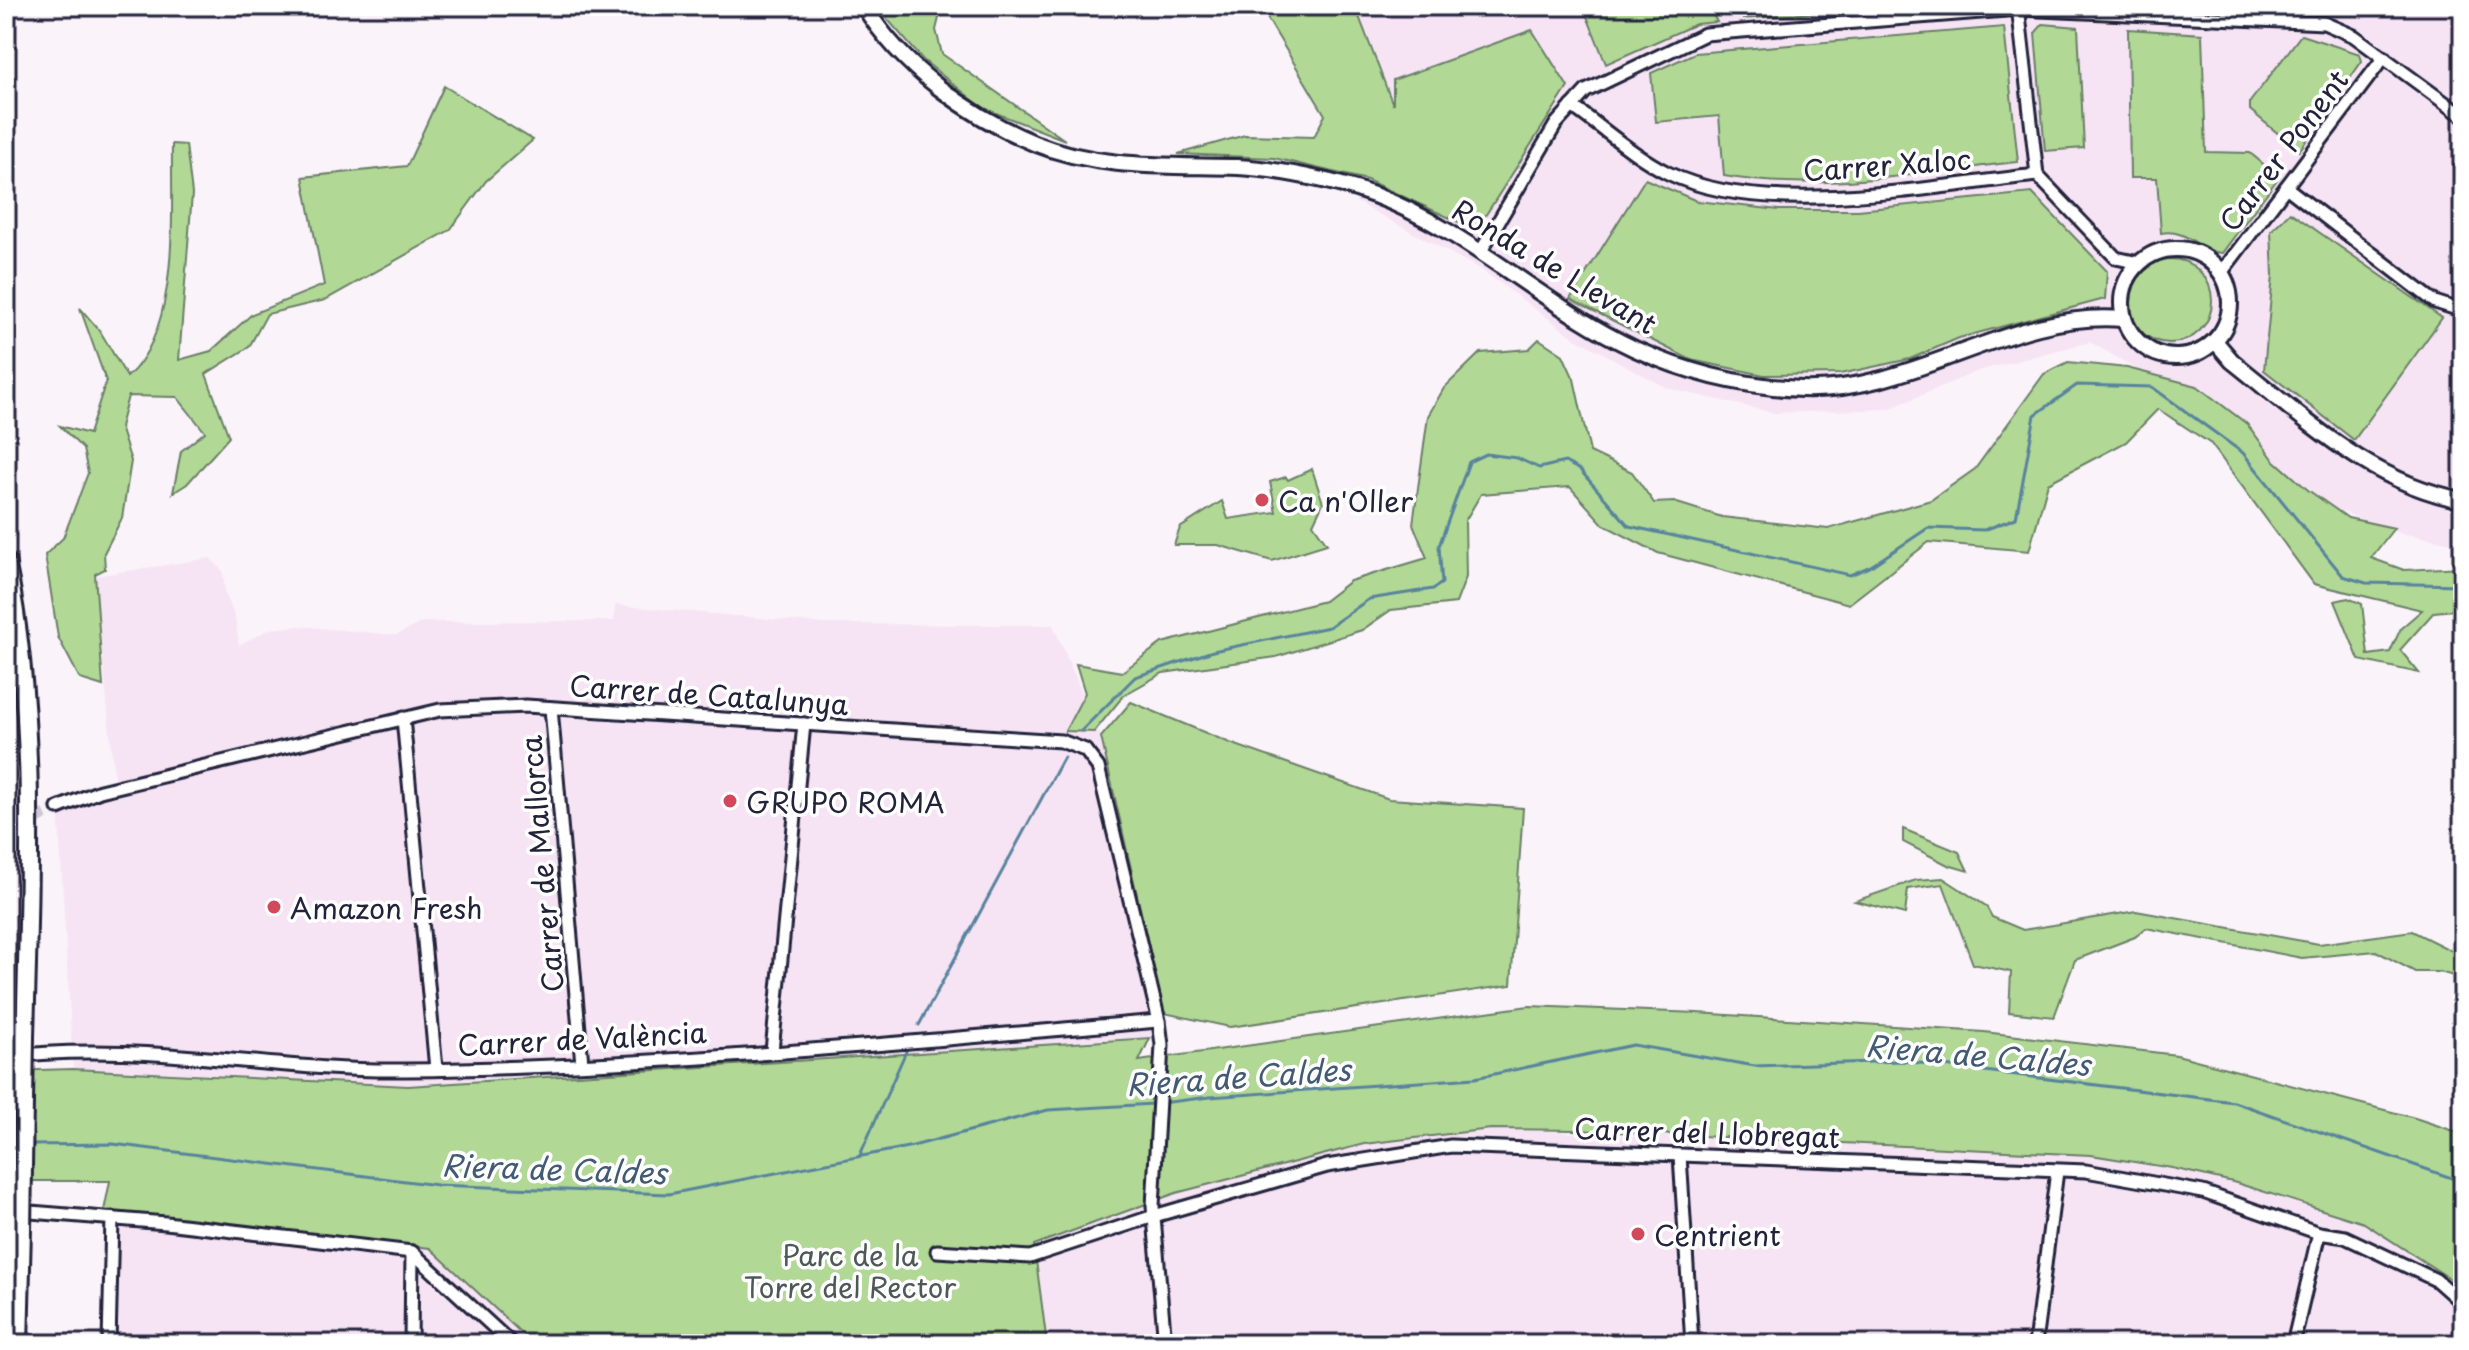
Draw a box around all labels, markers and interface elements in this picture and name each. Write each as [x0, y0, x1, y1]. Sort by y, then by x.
street label: Carrer Ponent [2208, 60, 2358, 240]
street label: Carrer Xaloc [1802, 137, 1972, 191]
street label: Ronda de Llevant [1444, 188, 1666, 344]
place label: Ca n'Oller [1278, 479, 1413, 522]
marker: Ca n'Oller [1253, 491, 1271, 509]
street label: Carrer de Catalunya [568, 663, 851, 725]
street label: Carrer de Mallorca [508, 733, 574, 994]
place label: GRUPO ROMA [746, 780, 945, 823]
marker: GRUPO ROMA [721, 792, 739, 810]
place label: Amazon Fresh [290, 886, 483, 929]
marker: Amazon Fresh [265, 898, 283, 916]
street label: Carrer de València [456, 1010, 708, 1066]
water label: Riera de Caldes [1864, 1022, 2094, 1086]
water label: Riera de Caldes [1124, 1046, 1354, 1106]
street label: Carrer del Llobregat [1573, 1106, 1841, 1158]
water label: Riera de Caldes [441, 1142, 669, 1194]
place label: Centrient [1654, 1213, 1781, 1256]
marker: Centrient [1629, 1225, 1647, 1243]
park label: Parc de la Torre del Rector [744, 1233, 956, 1308]

